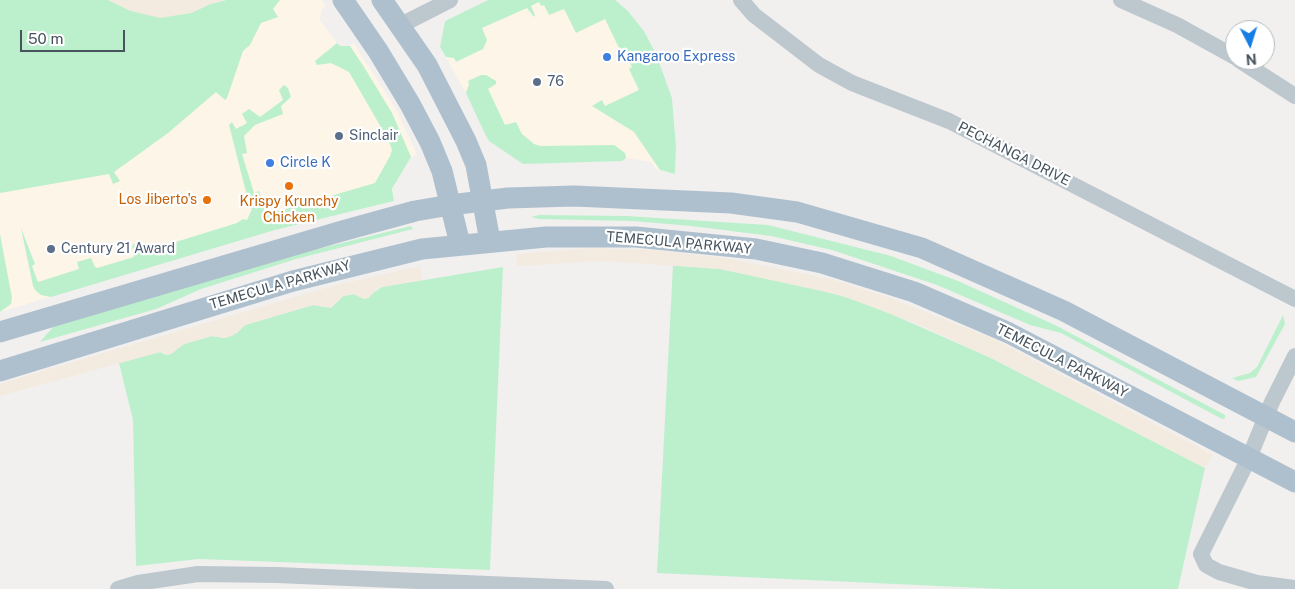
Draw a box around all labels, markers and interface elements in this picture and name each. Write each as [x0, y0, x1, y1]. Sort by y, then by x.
scale bar [22, 20, 128, 52]
north arrow [1225, 20, 1275, 70]
text: 50 m [28, 30, 63, 47]
place label: Kangaroo Express [617, 49, 735, 65]
text: N [1245, 50, 1257, 67]
marker: Kangaroo Express [601, 51, 613, 63]
place label: 76 [547, 74, 564, 90]
marker: 76 [531, 76, 543, 88]
street label: PECHANGA DRIVE [955, 119, 1073, 189]
place label: Sinclair [349, 128, 398, 144]
marker: Sinclair [333, 130, 345, 142]
place label: Circle K [280, 155, 331, 171]
marker: Circle K [264, 157, 276, 169]
marker: Krispy Krunchy Chicken [283, 180, 295, 192]
place label: Los Jiberto's [119, 192, 197, 208]
marker: Los Jiberto's [201, 194, 213, 206]
place label: Krispy Krunchy Chicken [240, 194, 338, 226]
street label: TEMECULA PARKWAY [606, 228, 752, 258]
place label: Century 21 Award [61, 241, 175, 257]
marker: Century 21 Award [45, 243, 57, 255]
street label: TEMECULA PARKWAY [208, 257, 352, 313]
street label: TEMECULA PARKWAY [993, 320, 1131, 402]

